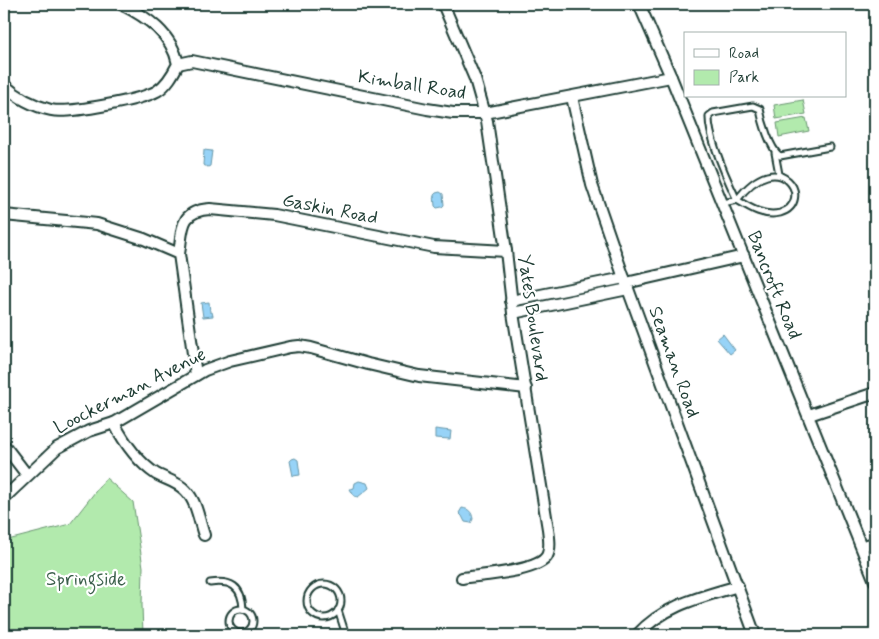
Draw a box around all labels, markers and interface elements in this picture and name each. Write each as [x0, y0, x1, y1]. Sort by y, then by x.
legend [684, 32, 846, 98]
text: Road [729, 44, 759, 64]
street label: Kimball Road [356, 64, 468, 106]
text: Park [729, 68, 759, 88]
street label: Gaskin Road [280, 188, 380, 230]
street label: Bancroft Road [741, 227, 807, 343]
street label: Yates Boulevard [512, 253, 554, 383]
street label: Seaman Road [642, 303, 706, 421]
street label: Loockerman Avenue [50, 342, 210, 440]
park label: Springside [46, 567, 126, 595]

